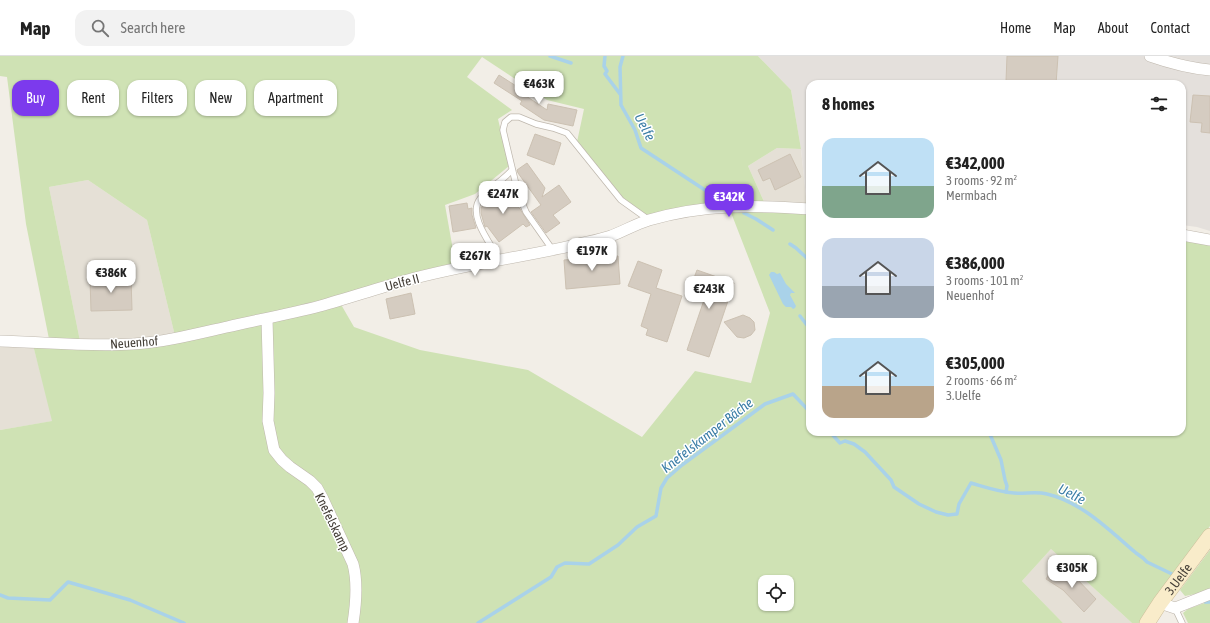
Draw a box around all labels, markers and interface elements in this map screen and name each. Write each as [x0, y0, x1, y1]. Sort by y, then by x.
search box [75, 10, 355, 46]
text: Map [20, 17, 51, 39]
icon: search [89, 17, 111, 39]
text: Search here [121, 19, 185, 36]
text: Home [1000, 20, 1031, 36]
text: Map [1053, 20, 1076, 36]
text: About [1098, 20, 1129, 36]
text: Contact [1151, 20, 1190, 36]
pin: €463K [511, 71, 567, 105]
text: €463K [524, 76, 554, 91]
chip: Buy [12, 80, 59, 116]
chip: Rent [67, 80, 119, 116]
chip: Filters [127, 80, 187, 116]
chip: New [195, 80, 246, 116]
chip: Apartment [254, 80, 337, 116]
icon: filters [1148, 93, 1170, 115]
text: 8 homes [822, 94, 875, 114]
water label: Uelfe [631, 111, 659, 143]
text: €342,000 [946, 153, 1005, 173]
icon: home [854, 154, 902, 202]
text: 3 rooms · 92 m² [946, 173, 1017, 188]
pin: €247K [475, 181, 531, 215]
pin: €342K [701, 184, 757, 218]
text: €247K [488, 186, 518, 201]
text: Mermbach [946, 188, 997, 203]
text: €342K [714, 189, 744, 204]
pin: €197K [564, 238, 620, 272]
pin: €267K [447, 243, 503, 277]
text: €197K [577, 243, 607, 258]
text: €267K [460, 248, 490, 263]
text: €386,000 [946, 253, 1005, 273]
icon: home [854, 254, 902, 302]
pin: €386K [83, 260, 139, 294]
text: €386K [96, 265, 126, 280]
street label: Uelfe II [383, 271, 421, 294]
text: 3 rooms · 101 m² [946, 273, 1023, 288]
pin: €243K [681, 276, 737, 310]
text: €243K [694, 281, 724, 296]
text: Neuenhof [946, 288, 994, 303]
street label: Neuenhof [110, 333, 159, 352]
text: €305,000 [946, 353, 1005, 373]
icon: home [854, 354, 902, 402]
text: 2 rooms · 66 m² [946, 373, 1017, 388]
text: 3.Uelfe [946, 388, 981, 403]
water label: Knefelskamper Bäche [658, 394, 756, 476]
water label: Uelfe [1056, 480, 1088, 508]
street label: Knefelskamp [312, 490, 353, 554]
pin: €305K [1044, 555, 1100, 589]
text: €305K [1057, 560, 1087, 575]
street label: 3.Uelfe [1162, 561, 1195, 598]
map controls [758, 575, 794, 611]
button: locate [758, 575, 794, 611]

